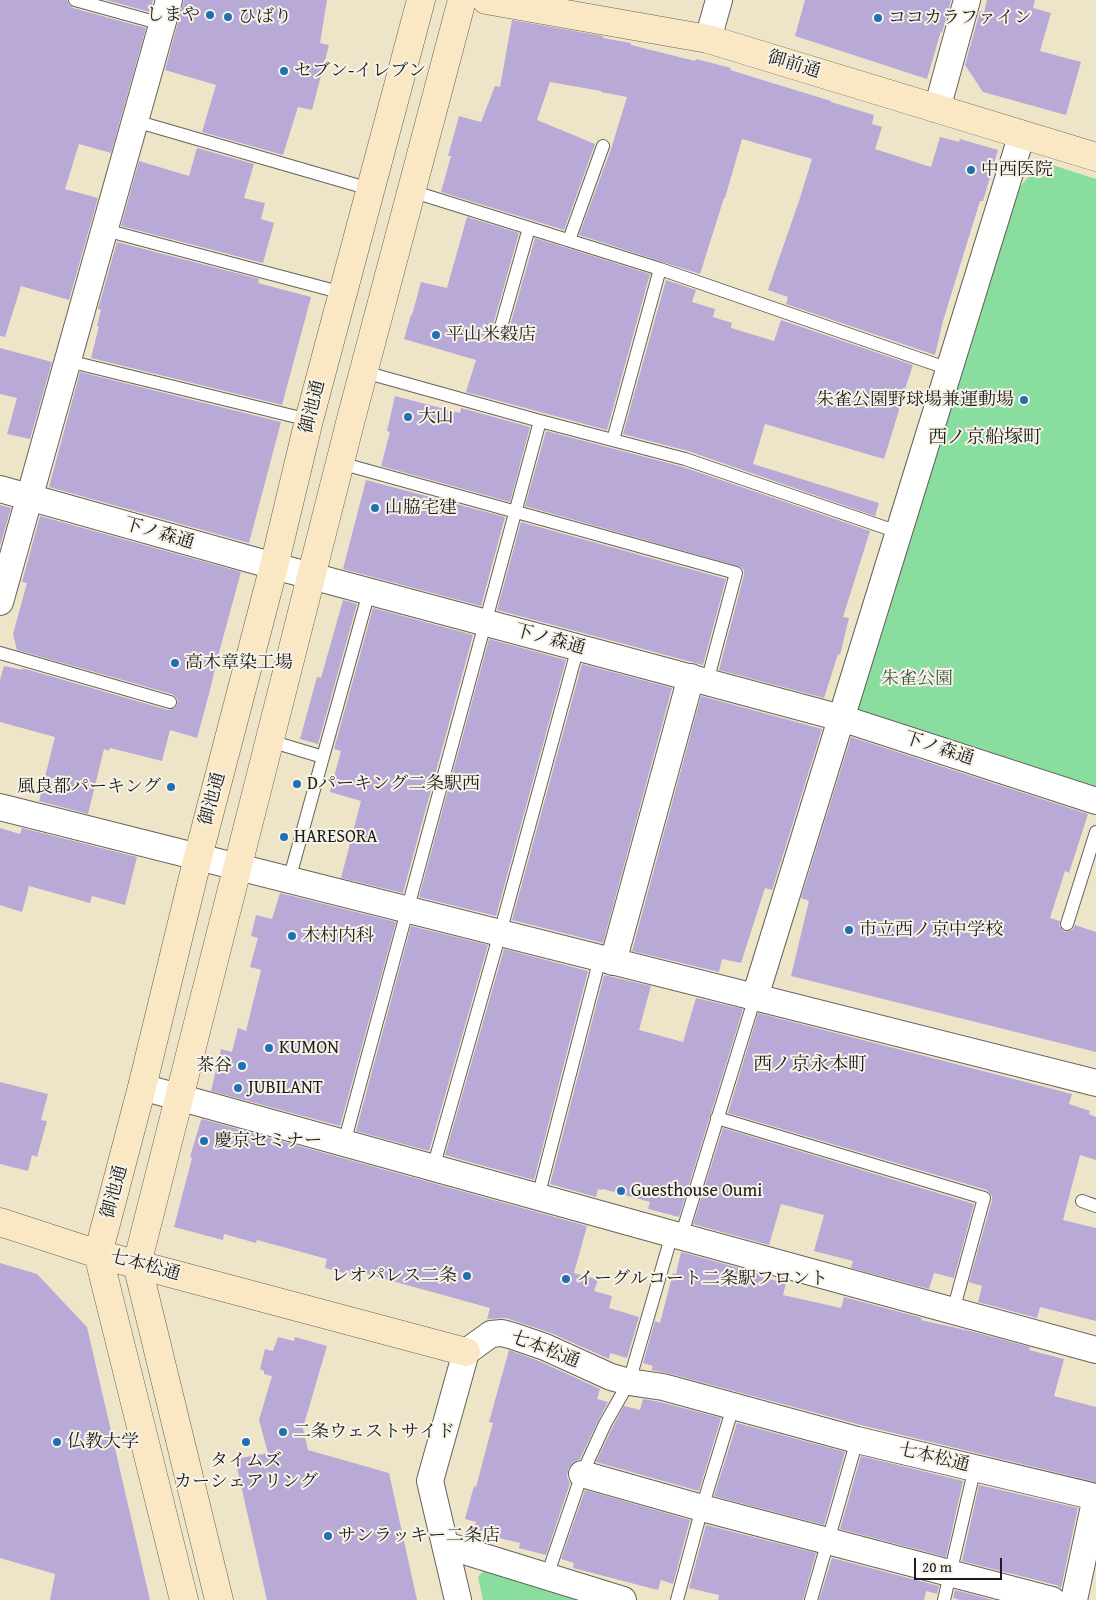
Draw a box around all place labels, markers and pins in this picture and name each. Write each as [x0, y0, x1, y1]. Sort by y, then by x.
place label: しまや [146, 4, 200, 26]
place label: ひばり [238, 6, 292, 28]
place label: ココカラファイン [888, 7, 1032, 29]
marker: しまや [204, 9, 216, 21]
marker: ひばり [222, 11, 234, 23]
marker: ココカラファイン [872, 12, 884, 24]
place label: セブン-イレブン [294, 60, 426, 82]
marker: セブン-イレブン [278, 65, 290, 77]
place label: 中西医院 [981, 159, 1053, 181]
marker: 中西医院 [965, 164, 977, 176]
place label: 平山米穀店 [446, 324, 536, 346]
marker: 平山米穀店 [430, 329, 442, 341]
place label: 朱雀公園野球場兼運動場 [816, 389, 1014, 411]
marker: 朱雀公園野球場兼運動場 [1018, 394, 1030, 406]
place label: 大山 [418, 406, 454, 428]
marker: 大山 [402, 411, 414, 423]
place label: 山脇宅建 [385, 497, 457, 519]
marker: 山脇宅建 [369, 502, 381, 514]
place label: 高木章染工場 [185, 652, 293, 674]
marker: 高木章染工場 [169, 657, 181, 669]
place label: Dパーキング二条駅西 [307, 773, 480, 795]
place label: 風良都パーキング [17, 776, 161, 798]
marker: Dパーキング二条駅西 [291, 778, 303, 790]
marker: 風良都パーキング [165, 781, 177, 793]
place label: HARESORA [294, 826, 377, 848]
marker: HARESORA [278, 831, 290, 843]
place label: 市立西ノ京中学校 [859, 919, 1003, 941]
marker: 市立西ノ京中学校 [843, 924, 855, 936]
place label: 木村内科 [302, 925, 374, 947]
marker: 木村内科 [286, 930, 298, 942]
place label: KUMON [279, 1037, 339, 1059]
marker: KUMON [263, 1042, 275, 1054]
place label: 茶谷 [196, 1055, 232, 1077]
marker: 茶谷 [236, 1060, 248, 1072]
place label: JUBILANT [248, 1077, 323, 1099]
marker: JUBILANT [232, 1082, 244, 1094]
place label: 慶京セミナー [214, 1130, 322, 1152]
marker: 慶京セミナー [198, 1135, 210, 1147]
place label: Guesthouse Oumi [631, 1180, 762, 1202]
marker: Guesthouse Oumi [615, 1185, 627, 1197]
place label: レオパレス二条 [331, 1265, 457, 1287]
place label: イーグルコート二条駅フロント [576, 1268, 828, 1290]
marker: レオパレス二条 [461, 1270, 473, 1282]
marker: イーグルコート二条駅フロント [560, 1273, 572, 1285]
place label: 二条ウェストサイド [293, 1421, 455, 1443]
marker: 二条ウェストサイド [277, 1426, 289, 1438]
place label: 仏教大学 [67, 1431, 139, 1453]
marker: 仏教大学 [51, 1436, 63, 1448]
marker: タイムズ カーシェアリング [240, 1436, 252, 1448]
place label: タイムズ カーシェアリング [174, 1450, 318, 1492]
place label: サンラッキー二条店 [338, 1525, 500, 1547]
marker: サンラッキー二条店 [322, 1530, 334, 1542]

